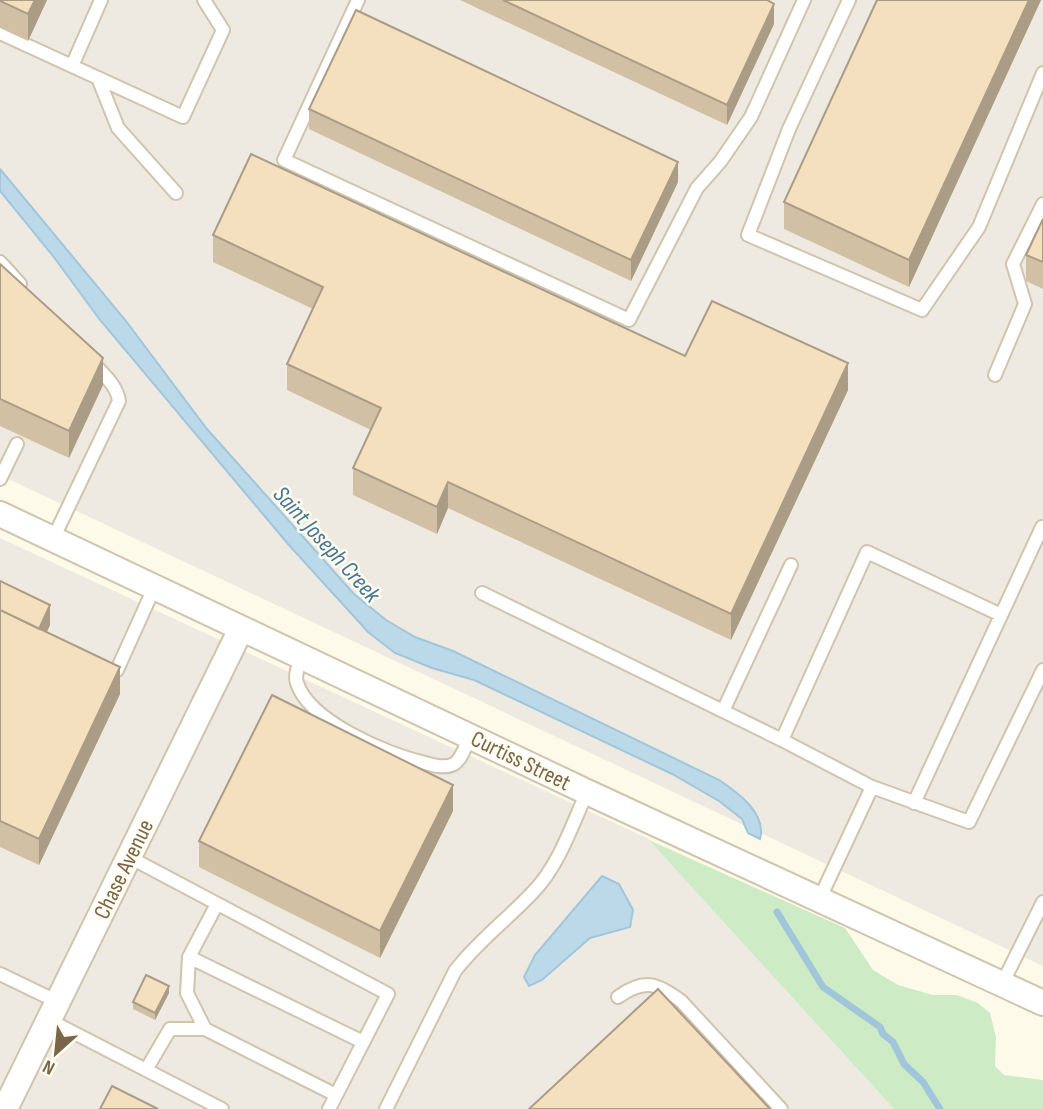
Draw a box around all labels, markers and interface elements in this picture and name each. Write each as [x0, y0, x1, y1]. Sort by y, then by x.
water label: Saint Joseph Creek [267, 480, 387, 609]
street label: Curtiss Street [466, 725, 575, 797]
street label: Chase Avenue [88, 815, 160, 924]
north arrow [21, 1018, 91, 1088]
text: N [39, 1054, 59, 1079]

